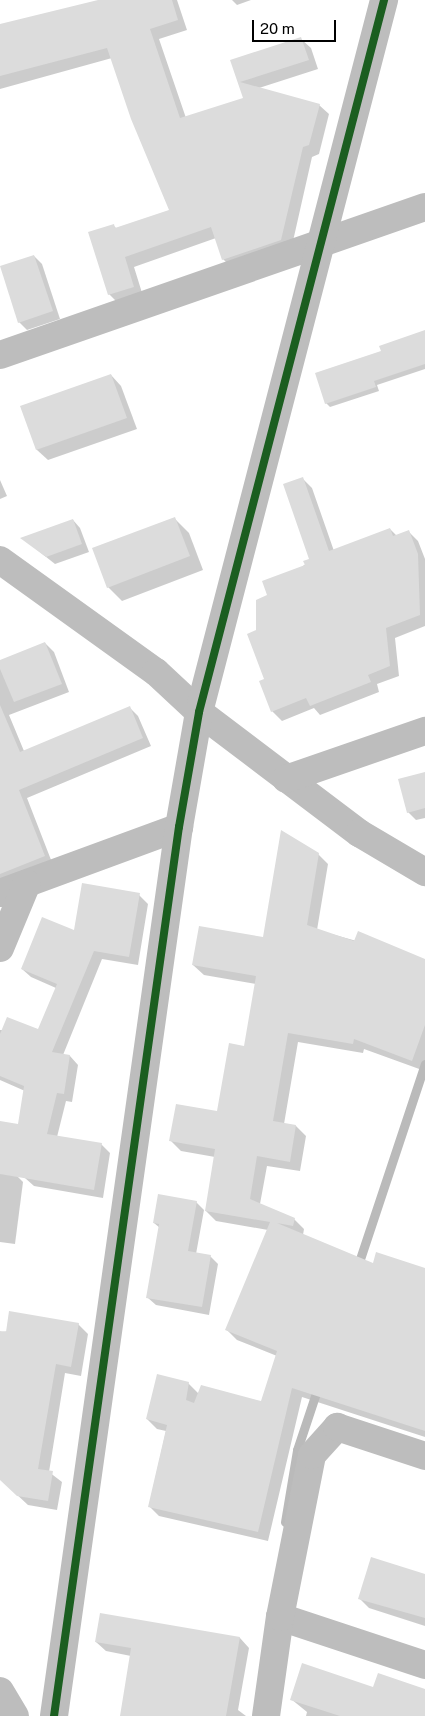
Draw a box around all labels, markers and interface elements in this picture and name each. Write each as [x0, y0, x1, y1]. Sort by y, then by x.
scale bar [255, 10, 339, 42]
text: 20 m [260, 20, 295, 37]

